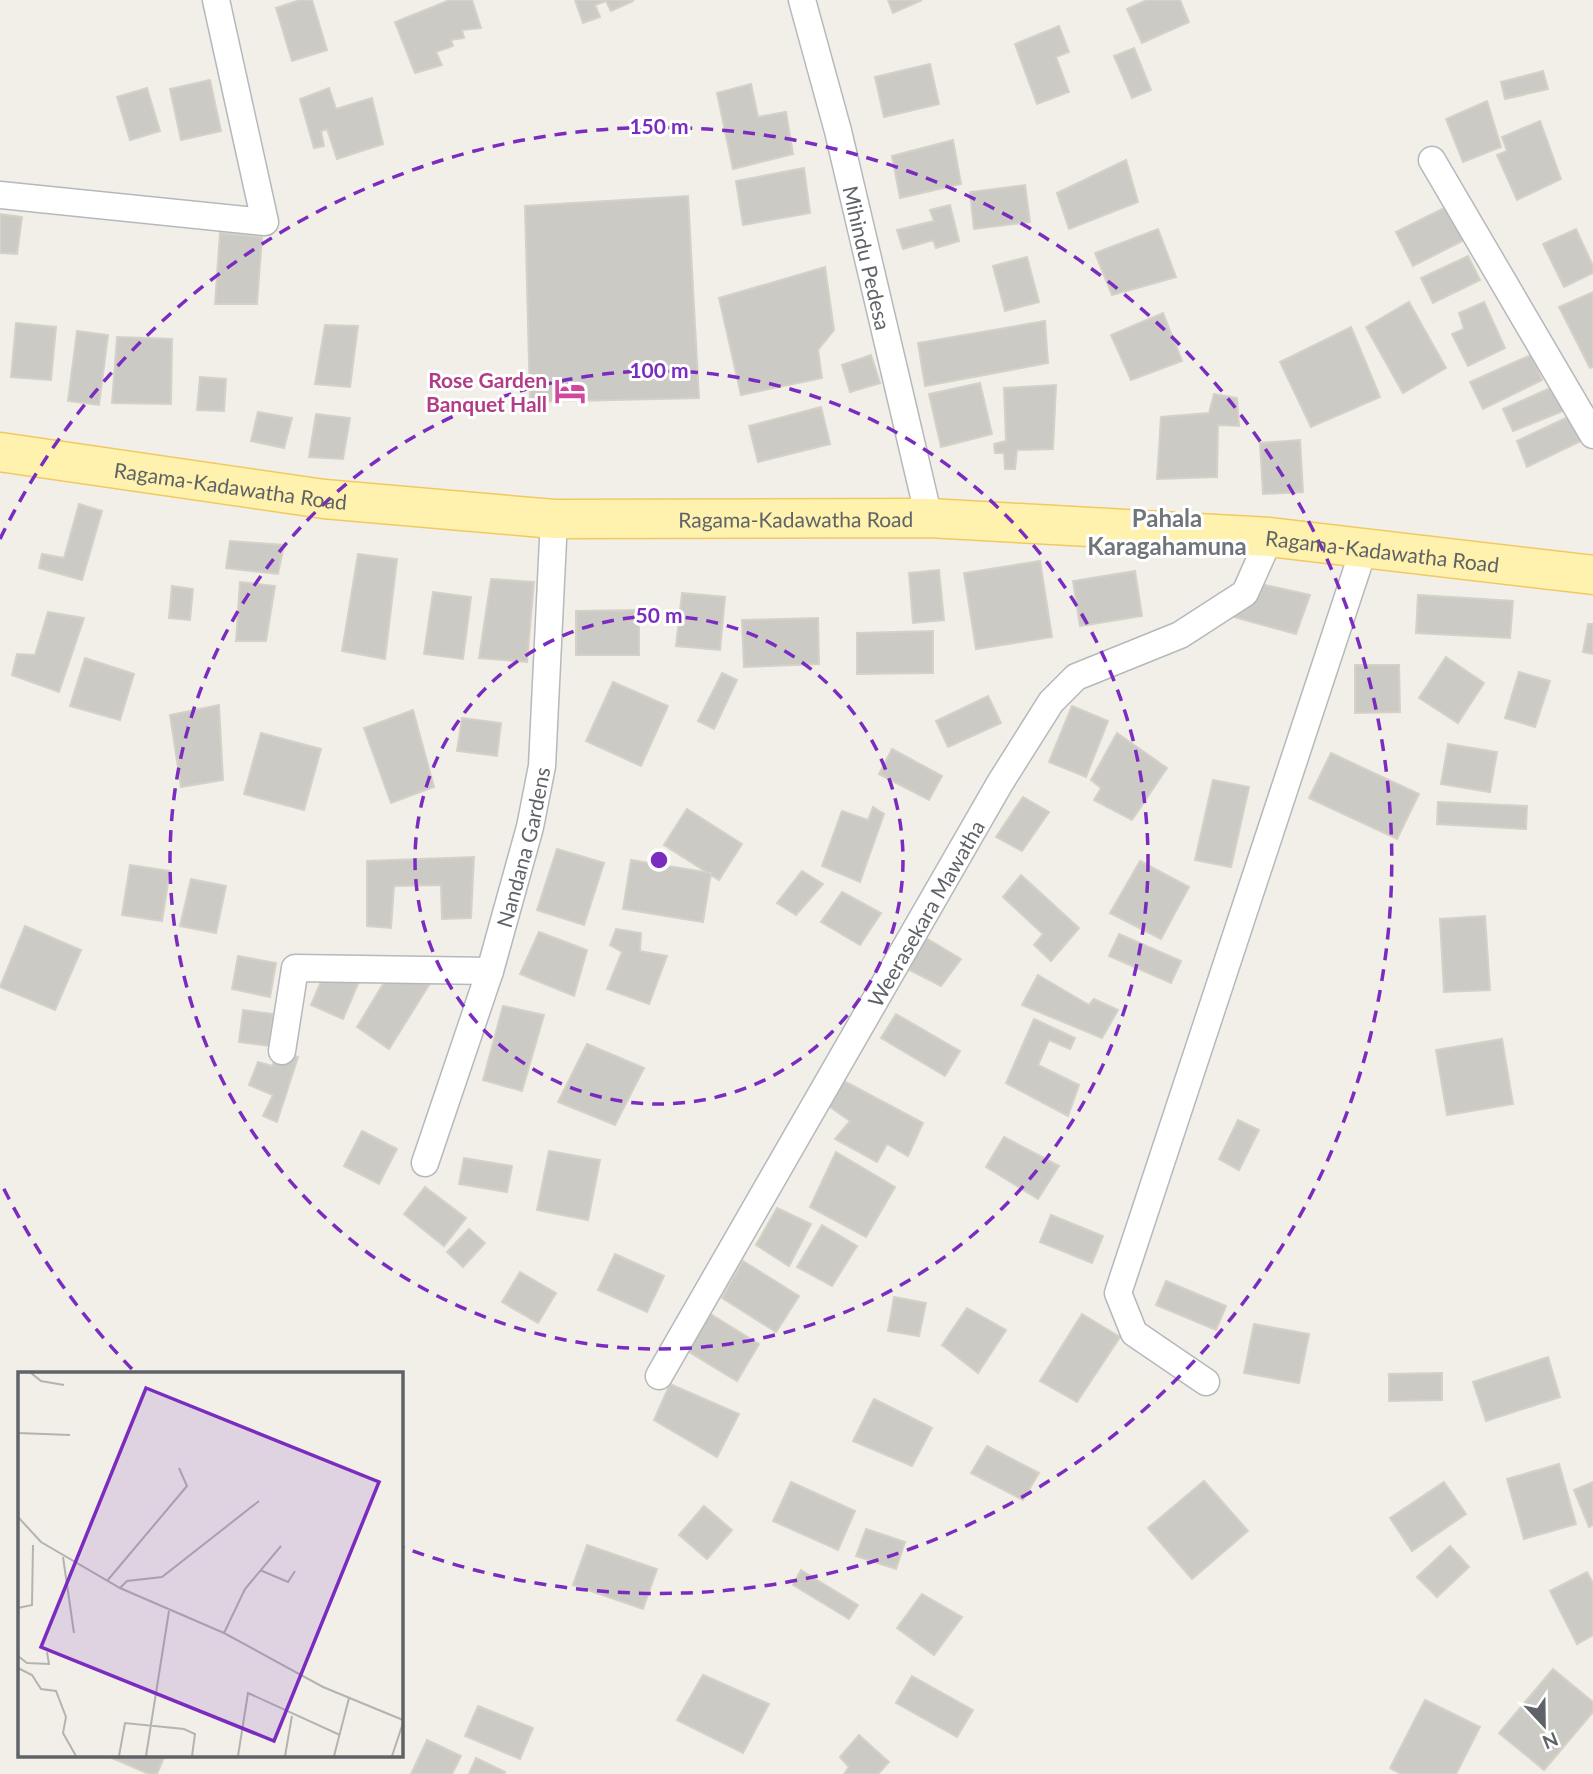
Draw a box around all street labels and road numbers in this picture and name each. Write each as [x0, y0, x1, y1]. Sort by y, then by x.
street label: Mihindu Pedesa [839, 183, 897, 332]
street label: Ragama-Kadawatha Road [112, 456, 348, 513]
street label: Ragama-Kadawatha Road [678, 506, 913, 531]
street label: Ragama-Kadawatha Road [1264, 524, 1501, 576]
street label: Nandana Gardens [490, 765, 554, 930]
street label: Weerasekara Mawatha [862, 815, 989, 1011]

